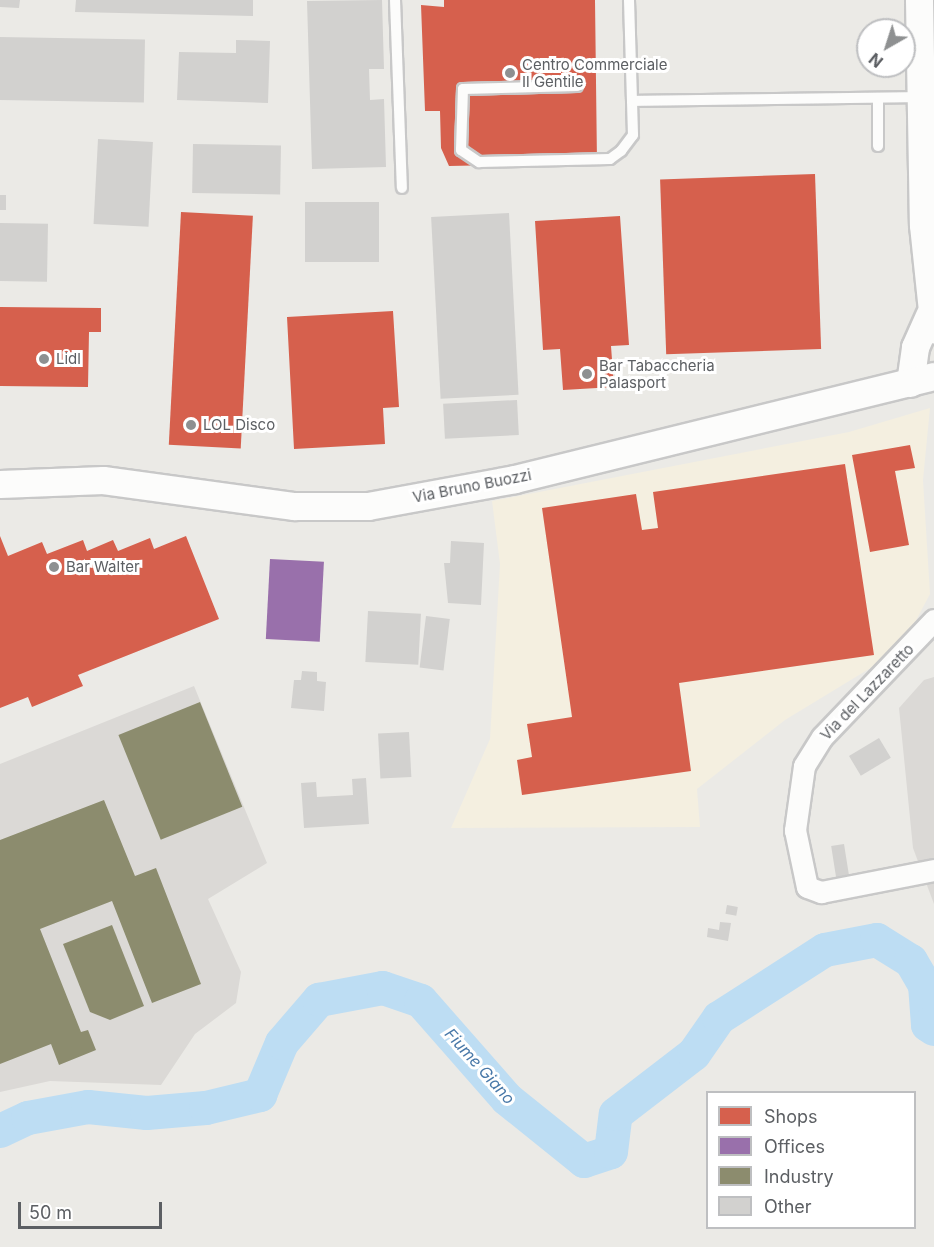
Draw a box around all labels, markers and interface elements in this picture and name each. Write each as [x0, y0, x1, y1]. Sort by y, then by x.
north arrow [856, 18, 916, 78]
text: N [865, 49, 887, 72]
place label: Centro Commerciale Il Gentile [522, 55, 667, 90]
marker: Centro Commerciale Il Gentile [503, 66, 517, 80]
place label: Lidl [56, 350, 81, 368]
marker: Lidl [37, 352, 51, 366]
place label: Bar Tabaccheria Palasport [599, 356, 715, 391]
marker: Bar Tabaccheria Palasport [580, 367, 594, 381]
place label: LOL Disco [203, 416, 275, 434]
marker: LOL Disco [184, 418, 198, 432]
street label: Via Bruno Buozzi [411, 466, 533, 506]
place label: Bar Walter [66, 558, 140, 576]
marker: Bar Walter [47, 560, 61, 574]
street label: Via del Lazzaretto [817, 640, 917, 744]
water label: Fiume Giano [441, 1024, 519, 1108]
legend [706, 1091, 916, 1229]
text: Shops [764, 1106, 818, 1127]
text: Offices [764, 1136, 825, 1157]
text: Industry [764, 1166, 834, 1187]
scale bar [21, 1190, 165, 1228]
text: Other [764, 1196, 812, 1217]
text: 50 m [29, 1202, 72, 1223]

